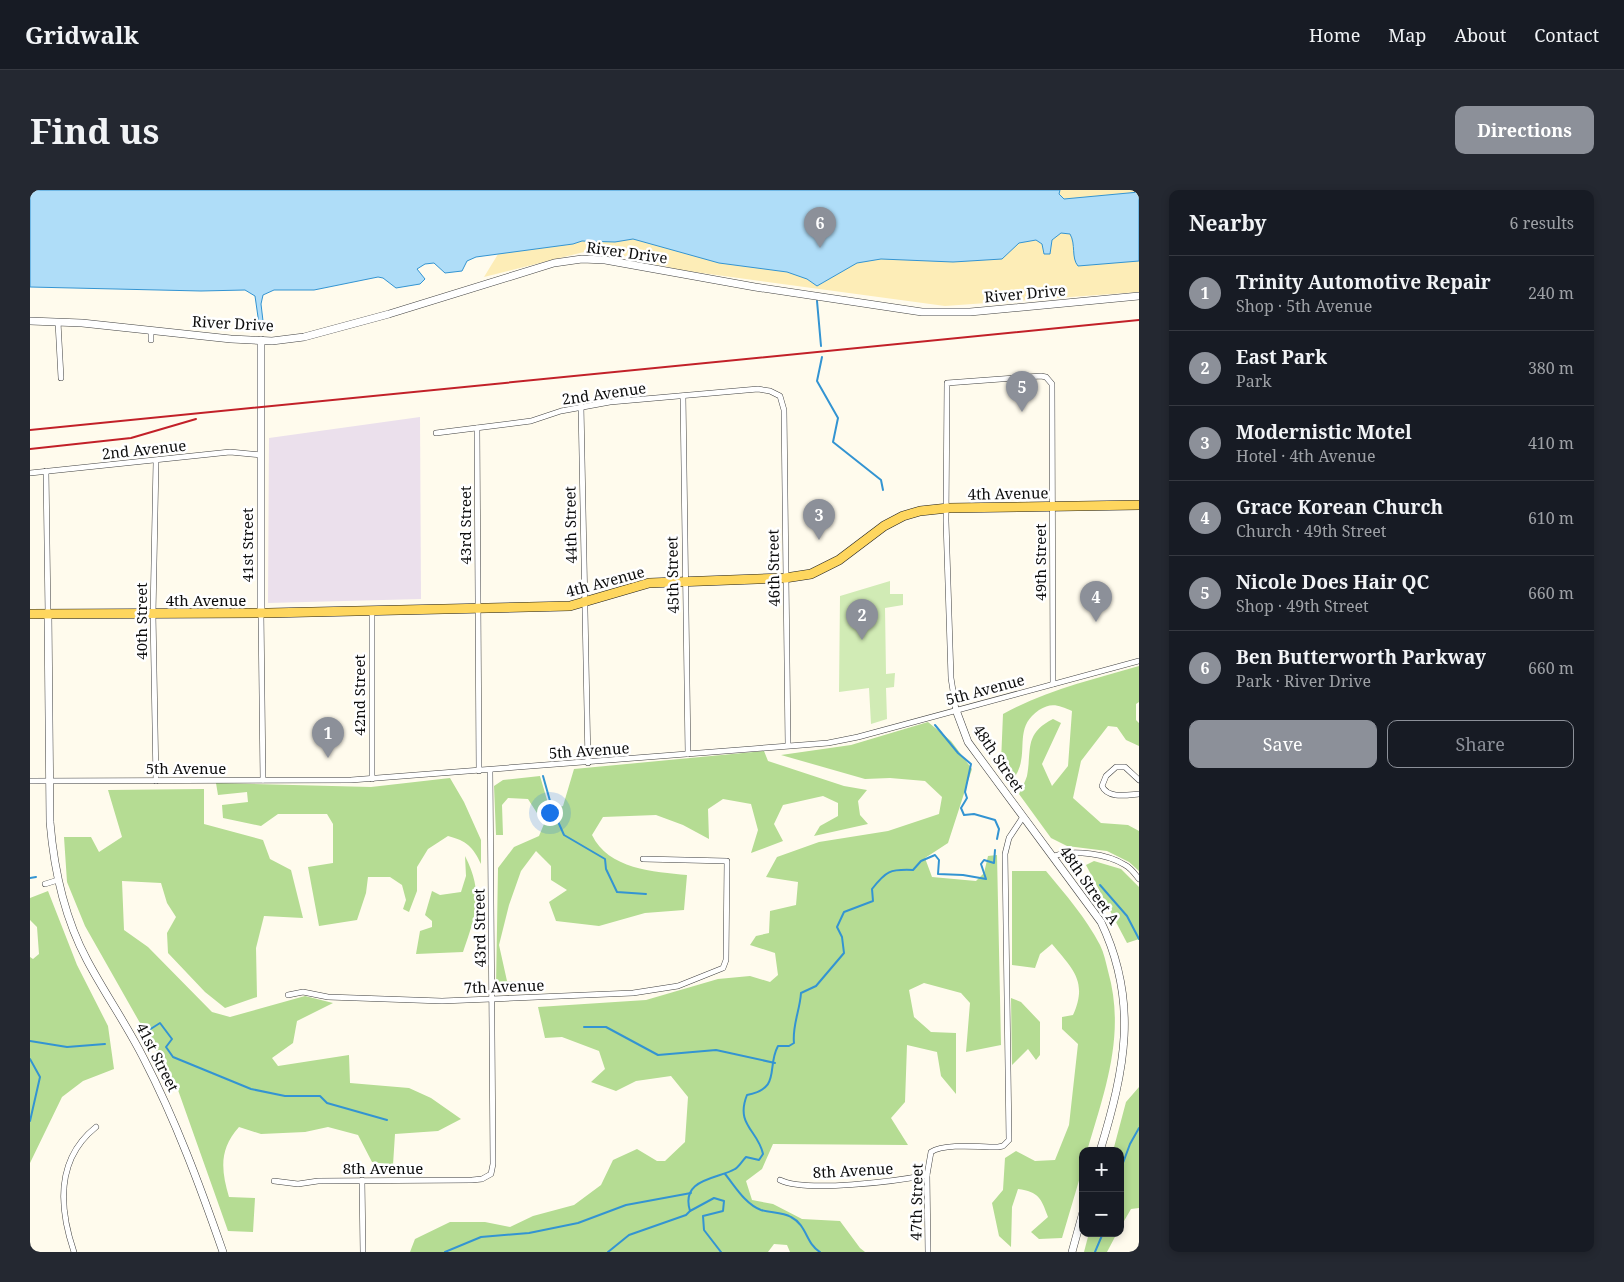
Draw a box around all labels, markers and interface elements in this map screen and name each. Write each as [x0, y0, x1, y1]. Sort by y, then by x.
text: Gridwalk [25, 18, 139, 51]
text: Home [1309, 23, 1360, 47]
text: Map [1388, 23, 1426, 47]
text: About [1454, 23, 1506, 47]
text: Contact [1534, 23, 1599, 47]
button: Directions [1455, 106, 1594, 154]
text: Find us [30, 107, 159, 154]
pin: 6 [804, 207, 836, 248]
text: Nearby [1189, 209, 1267, 237]
text: 6 results [1510, 212, 1574, 234]
street label: River Drive [585, 236, 669, 268]
text: Trinity Automotive Repair [1236, 269, 1491, 295]
street label: River Drive [983, 279, 1067, 307]
text: 1 [1200, 282, 1210, 304]
text: 240 m [1528, 282, 1574, 304]
text: Shop · 5th Avenue [1236, 295, 1372, 317]
street label: River Drive [192, 311, 274, 335]
text: East Park [1236, 344, 1327, 370]
text: 2 [1200, 357, 1210, 379]
text: 380 m [1528, 357, 1574, 379]
text: Park [1236, 370, 1272, 392]
pin: 5 [1006, 371, 1038, 412]
street label: 2nd Avenue [561, 377, 647, 409]
text: Modernistic Motel [1236, 419, 1412, 445]
text: 3 [1200, 432, 1210, 454]
text: 410 m [1528, 432, 1574, 454]
street label: 2nd Avenue [101, 435, 187, 463]
text: Hotel · 4th Avenue [1236, 445, 1375, 467]
street label: 4th Avenue [967, 482, 1049, 504]
street label: 43rd Street [455, 486, 475, 564]
street label: 44th Street [559, 486, 581, 564]
text: Grace Korean Church [1236, 494, 1443, 520]
pin: 3 [803, 499, 835, 540]
text: 4 [1200, 507, 1210, 529]
text: 610 m [1528, 507, 1574, 529]
street label: 41st Street [237, 508, 257, 582]
text: Church · 49th Street [1236, 520, 1387, 542]
street label: 49th Street [1030, 523, 1050, 601]
street label: 46th Street [762, 529, 784, 607]
street label: 45th Street [661, 536, 683, 614]
street label: 4th Avenue [563, 561, 647, 601]
text: Nicole Does Hair QC [1236, 569, 1429, 595]
pin: 4 [1080, 581, 1112, 622]
street label: 40th Street [131, 582, 151, 660]
text: 5 [1200, 582, 1210, 604]
text: 660 m [1528, 582, 1574, 604]
street label: 4th Avenue [166, 590, 246, 610]
text: Shop · 49th Street [1236, 595, 1369, 617]
pin: 2 [846, 599, 878, 640]
text: Ben Butterworth Parkway [1236, 644, 1486, 670]
street label: 42nd Street [349, 654, 369, 736]
text: 6 [1200, 657, 1210, 679]
text: 660 m [1528, 657, 1574, 679]
street label: 5th Avenue [943, 669, 1027, 709]
text: Park · River Drive [1236, 670, 1371, 692]
pin: 1 [312, 717, 344, 758]
street label: 48th Street [969, 720, 1029, 796]
button: Save [1189, 720, 1377, 768]
button: Share [1387, 720, 1574, 768]
street label: 5th Avenue [548, 737, 630, 763]
street label: 5th Avenue [146, 758, 226, 778]
your location [537, 800, 563, 826]
street label: 48th Street A [1055, 842, 1125, 929]
street label: 43rd Street [468, 888, 490, 968]
street label: 7th Avenue [463, 975, 545, 997]
street label: 41st Street [132, 1019, 184, 1095]
map controls [1079, 1147, 1124, 1237]
button: + [1079, 1147, 1124, 1192]
street label: 8th Avenue [343, 1158, 423, 1178]
street label: 8th Avenue [812, 1158, 894, 1182]
street label: 47th Street [905, 1163, 927, 1241]
button: − [1079, 1192, 1124, 1237]

